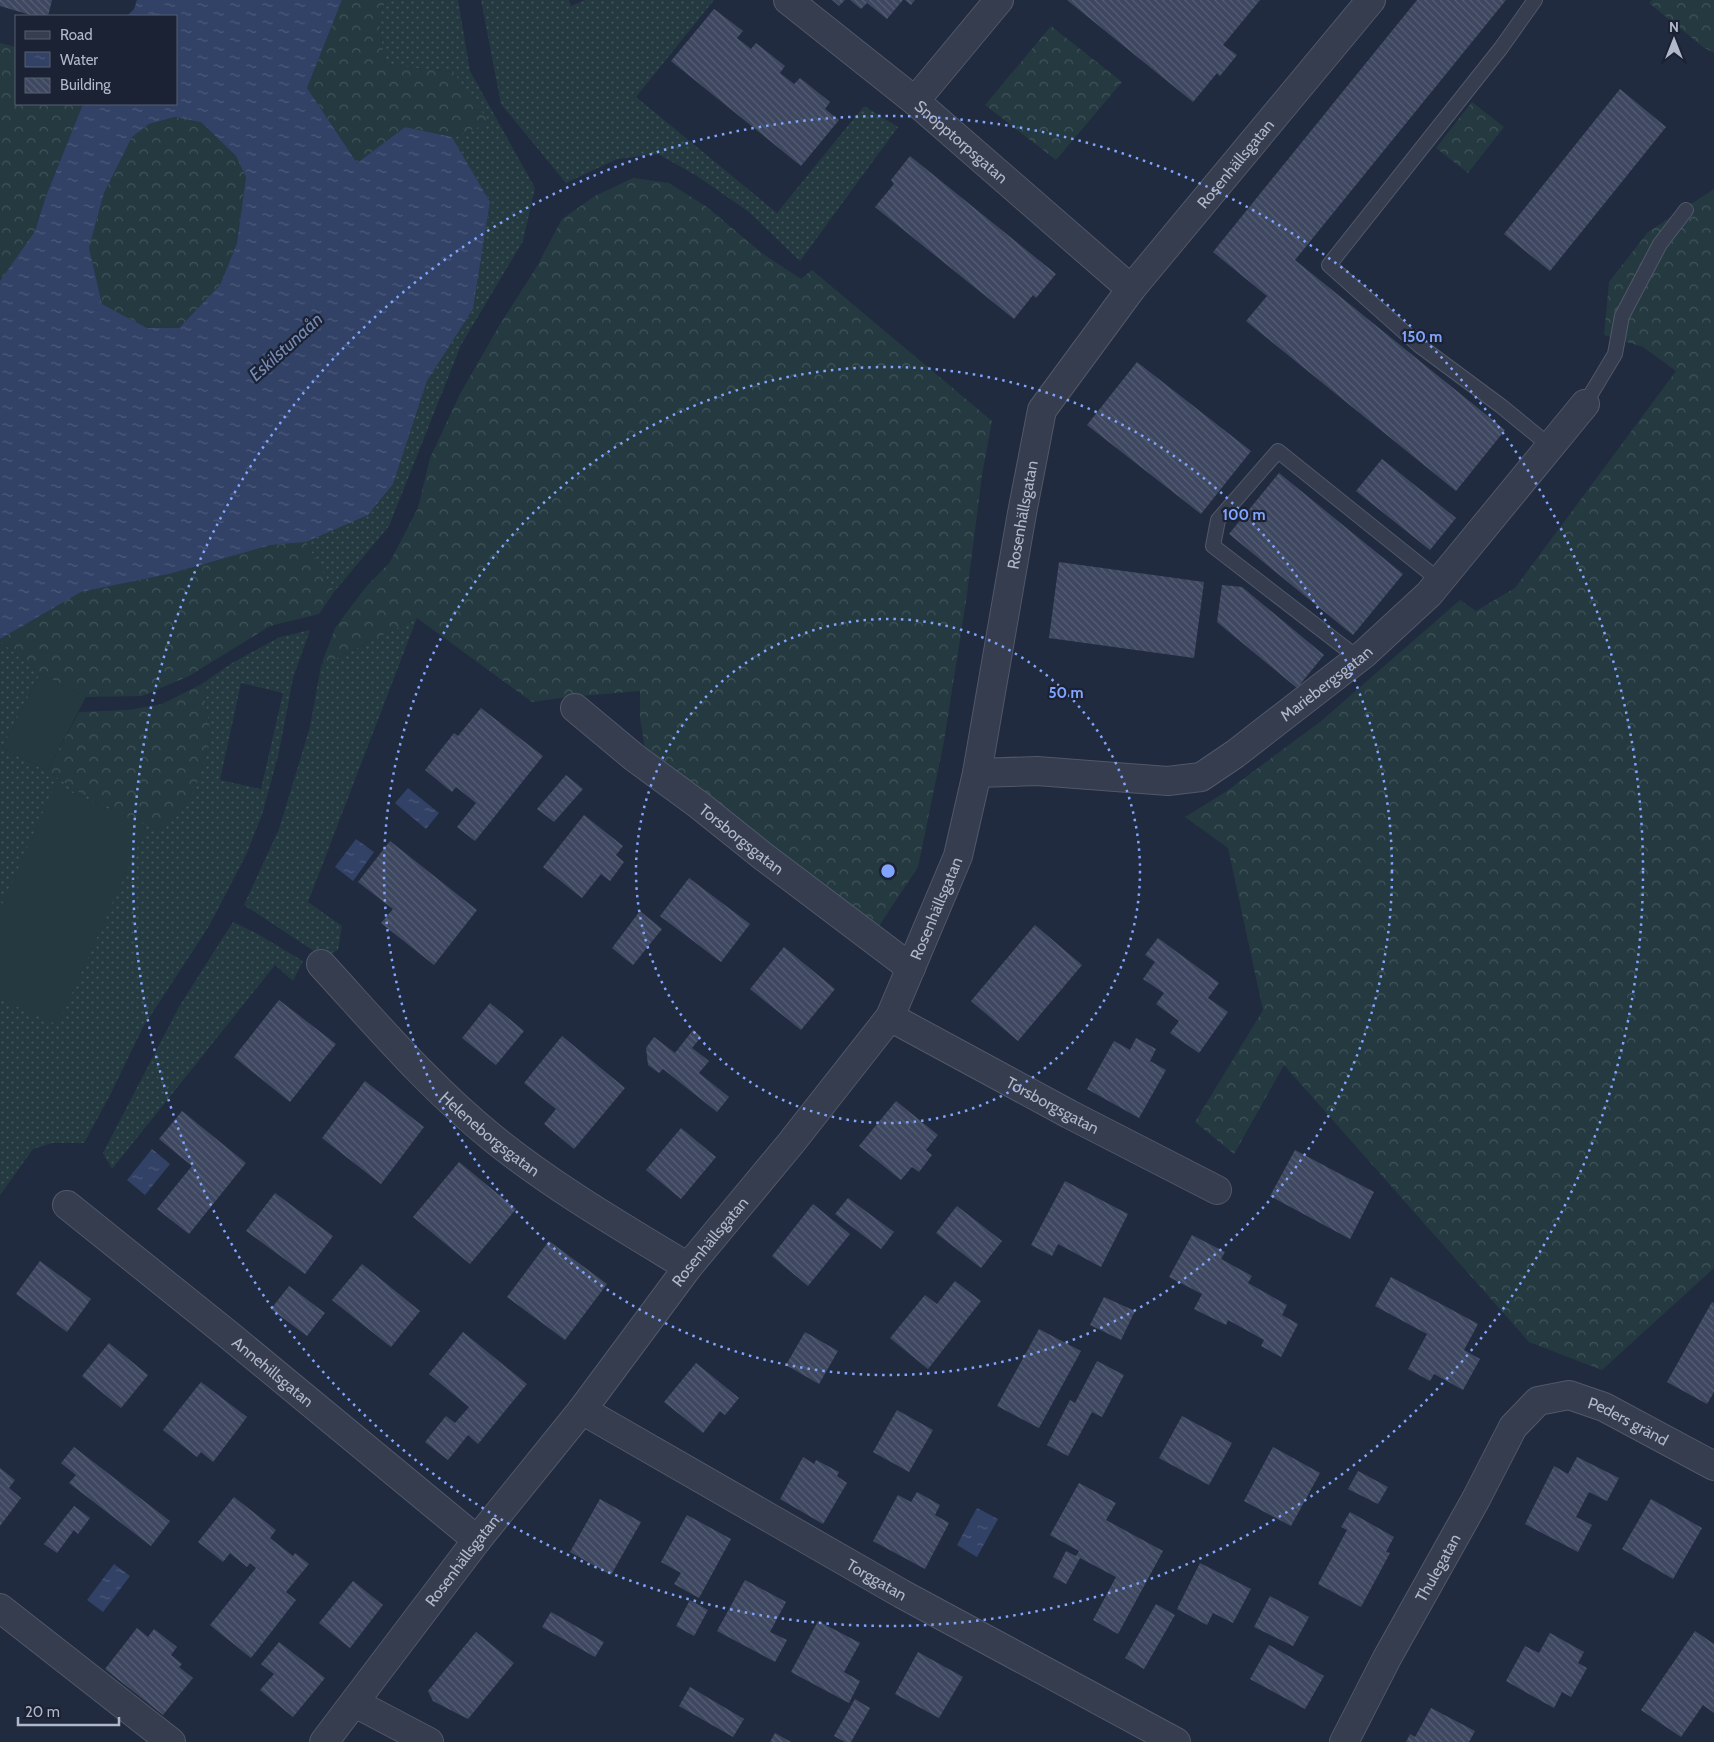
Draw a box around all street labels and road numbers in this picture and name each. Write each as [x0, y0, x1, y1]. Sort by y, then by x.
street label: Snopptorpsgatan [911, 96, 1012, 187]
street label: Rosenhällsgatan [1193, 115, 1278, 212]
street label: Rosenhällsgatan [1003, 459, 1041, 571]
street label: Mariebergsgatan [1276, 642, 1376, 725]
street label: Torsborgsgatan [696, 800, 788, 878]
street label: Rosenhällsgatan [906, 854, 966, 963]
street label: Torsborgsgatan [1003, 1072, 1102, 1137]
street label: Heleneborgsgatan [436, 1087, 544, 1180]
street label: Rosenhällsgatan [668, 1193, 752, 1290]
street label: Annehillsgatan [229, 1332, 318, 1411]
street label: Peders gränd [1586, 1393, 1672, 1449]
street label: Rosenhällsgatan [421, 1511, 503, 1610]
street label: Thulegatan [1411, 1530, 1464, 1605]
street label: Torggatan [843, 1555, 910, 1604]

